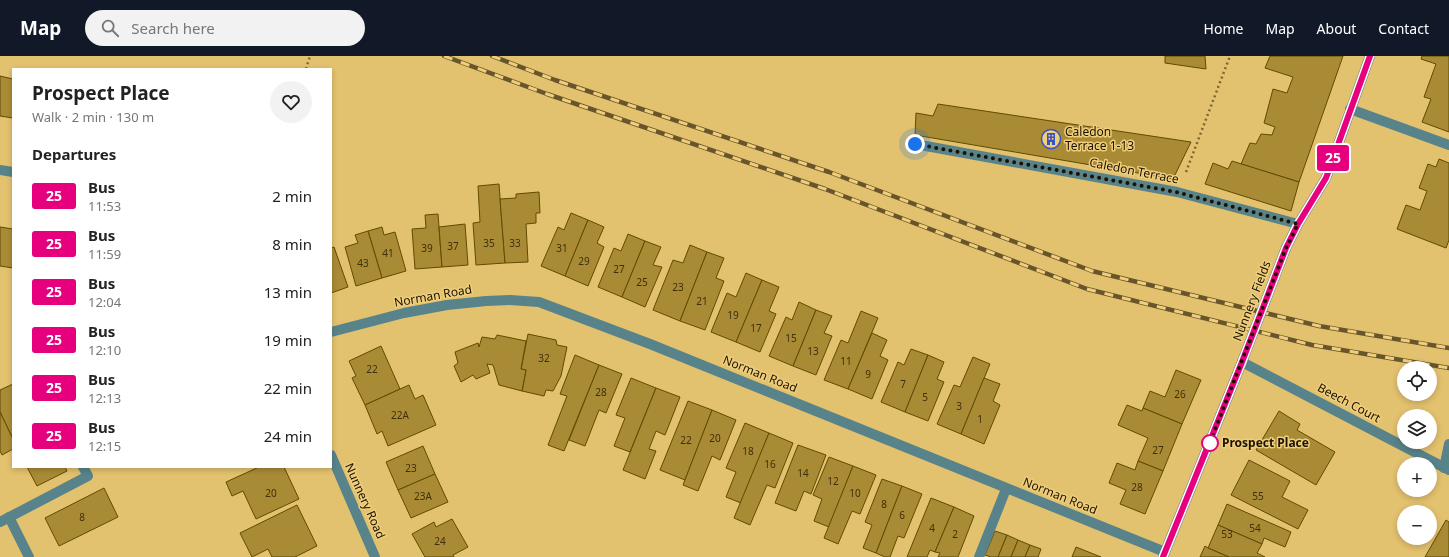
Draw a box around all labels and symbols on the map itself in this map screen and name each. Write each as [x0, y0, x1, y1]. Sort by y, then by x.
place label: Caledon Terrace 1-13 [1065, 123, 1134, 154]
building icon: Caledon Terrace 1-13 [1040, 128, 1062, 150]
your location [905, 134, 925, 154]
line badge: 25 [1315, 145, 1351, 171]
street label: Caledon Terrace [1088, 153, 1181, 188]
house number: 35 [483, 236, 495, 250]
house number: 33 [509, 236, 521, 250]
house number: 37 [447, 239, 459, 253]
house number: 39 [421, 241, 433, 255]
house number: 31 [556, 241, 568, 255]
house number: 41 [382, 246, 394, 260]
house number: 29 [578, 254, 590, 268]
house number: 43 [357, 256, 369, 270]
street label: Nunnery Fields [1228, 258, 1275, 343]
house number: 27 [613, 262, 625, 276]
house number: 25 [636, 275, 648, 289]
street label: Norman Road [393, 280, 473, 311]
house number: 23 [672, 280, 684, 294]
house number: 21 [696, 294, 708, 308]
house number: 19 [727, 308, 739, 322]
house number: 17 [750, 321, 762, 335]
house number: 15 [785, 331, 797, 345]
house number: 13 [807, 344, 819, 358]
house number: 32 [538, 351, 550, 365]
street label: Norman Road [721, 351, 800, 396]
house number: 11 [840, 354, 852, 368]
house number: 22 [366, 362, 378, 376]
house number: 9 [865, 367, 871, 381]
house number: 7 [900, 377, 906, 391]
street label: Beech Court [1315, 379, 1384, 427]
house number: 28 [595, 385, 607, 399]
house number: 26 [1174, 387, 1186, 401]
house number: 5 [922, 390, 928, 404]
house number: 3 [956, 399, 962, 413]
house number: 22A [391, 408, 410, 422]
house number: 1 [977, 412, 983, 426]
house number: 20 [709, 431, 721, 445]
house number: 22 [680, 433, 692, 447]
marker: Prospect Place [1201, 434, 1219, 452]
place label: Prospect Place [1222, 434, 1309, 451]
house number: 27 [1152, 443, 1164, 457]
house number: 18 [742, 444, 754, 458]
house number: 16 [764, 457, 776, 471]
street label: Nunnery Road [341, 460, 390, 541]
house number: 23 [405, 461, 417, 475]
house number: 14 [797, 466, 809, 480]
street label: Norman Road [1021, 473, 1100, 518]
house number: 12 [827, 474, 839, 488]
house number: 28 [1131, 480, 1143, 494]
house number: 20 [265, 486, 277, 500]
house number: 10 [849, 486, 861, 500]
house number: 23A [414, 489, 433, 503]
house number: 55 [1252, 489, 1264, 503]
house number: 8 [881, 497, 887, 511]
house number: 6 [899, 508, 905, 522]
house number: 8 [79, 510, 85, 524]
house number: 4 [929, 521, 935, 535]
house number: 54 [1249, 521, 1261, 535]
house number: 2 [952, 527, 958, 541]
house number: 53 [1221, 527, 1233, 541]
house number: 24 [434, 534, 446, 548]

